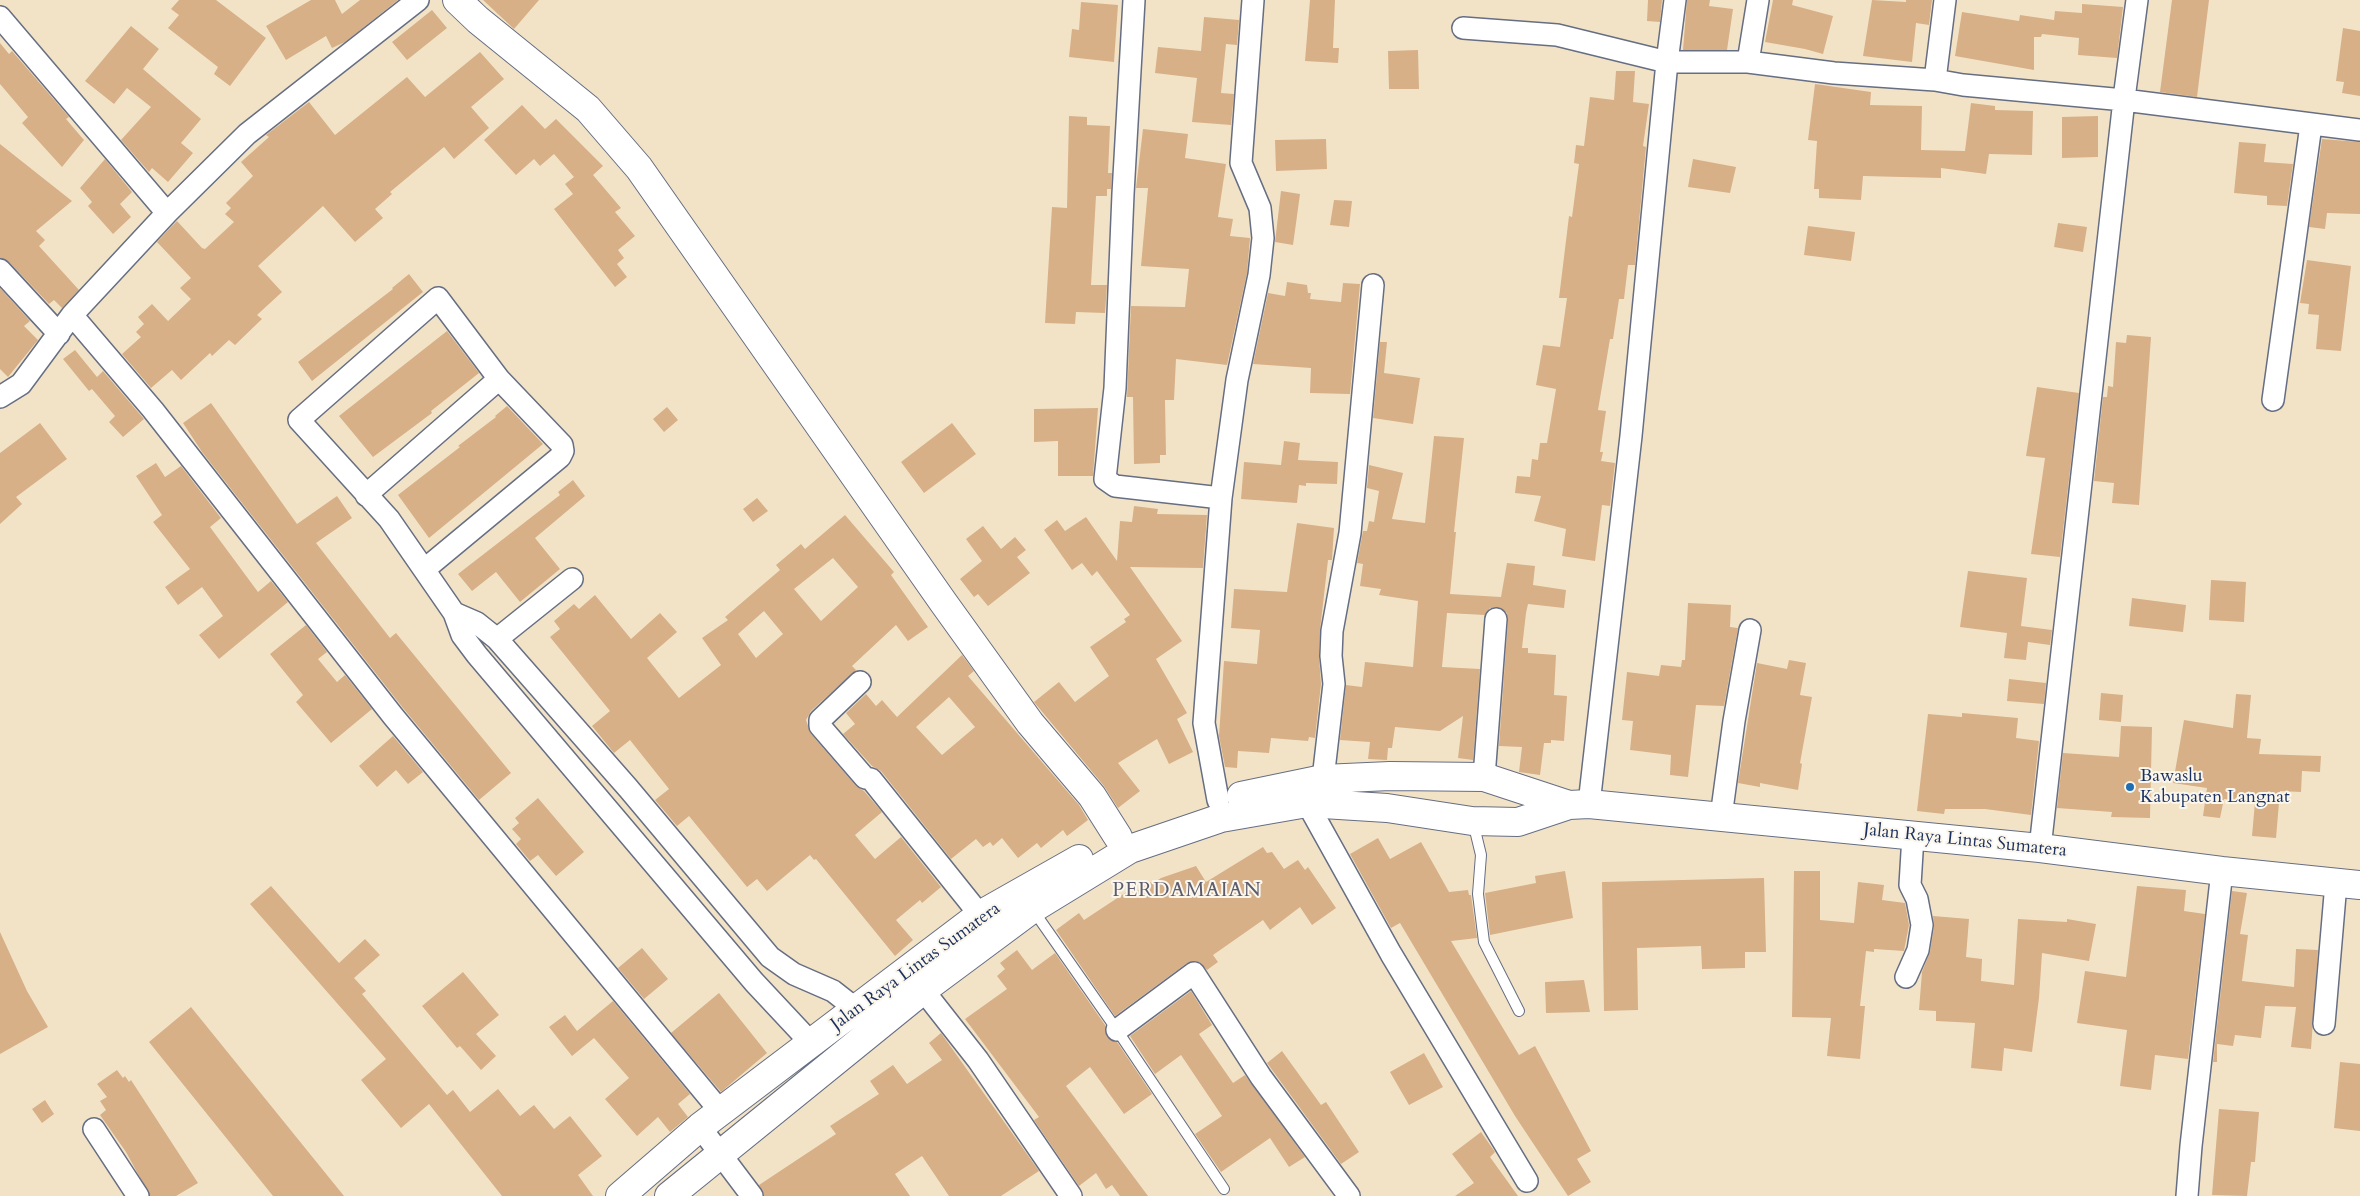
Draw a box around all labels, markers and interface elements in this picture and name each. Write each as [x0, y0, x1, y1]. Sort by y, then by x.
place label: Bawaslu Kabupaten Langnat [2140, 766, 2290, 809]
marker: Bawaslu Kabupaten Langnat [2124, 781, 2136, 793]
street label: Jalan Raya Lintas Sumatera [1862, 820, 2068, 862]
district label: PERDAMAIAN [1111, 879, 1263, 903]
street label: Jalan Raya Lintas Sumatera [827, 898, 1005, 1036]

